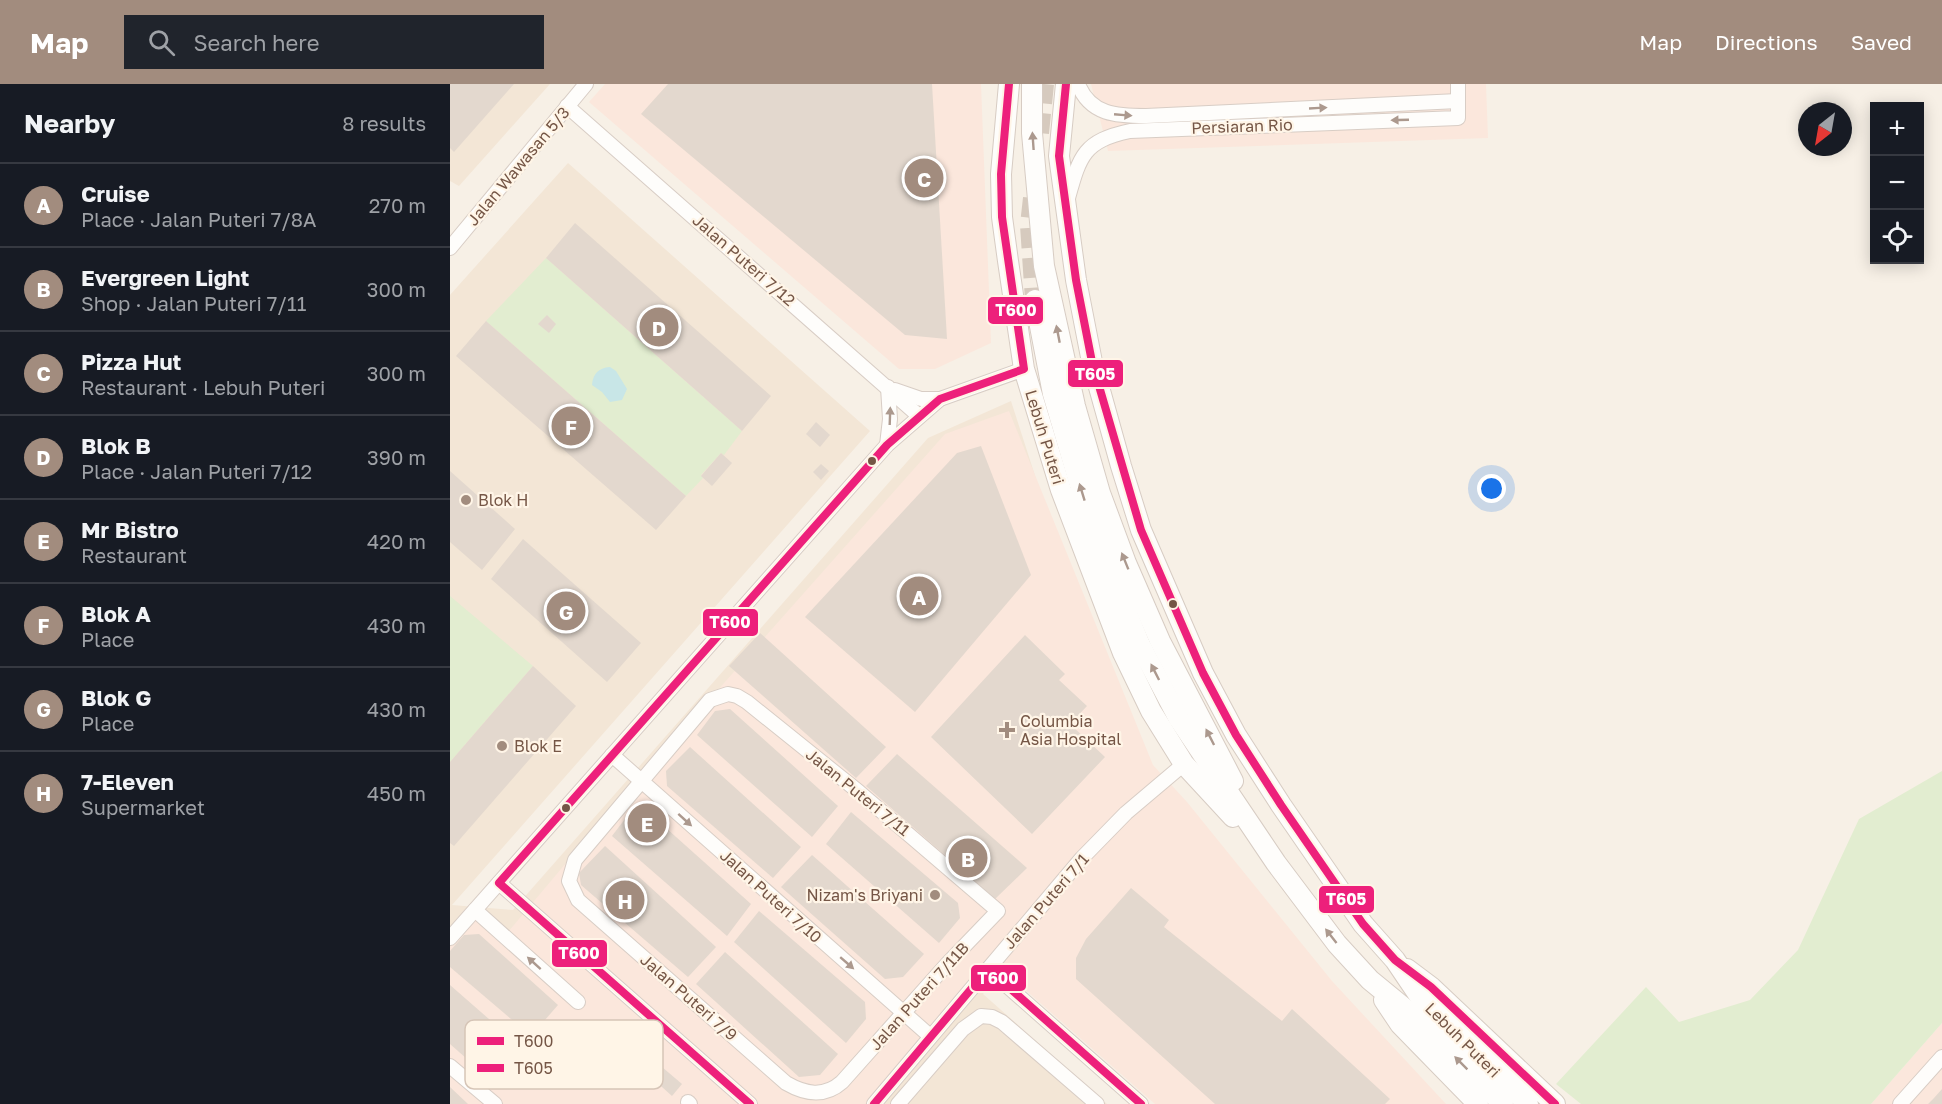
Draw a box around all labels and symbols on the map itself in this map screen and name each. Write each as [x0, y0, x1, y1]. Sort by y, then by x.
north arrow [1798, 102, 1852, 156]
street label: Jalan Wawasan 5/3 [462, 103, 574, 229]
one-way arrow [1308, 103, 1327, 112]
one-way arrow [1113, 110, 1132, 120]
street label: Persiaran Rio [1191, 114, 1293, 138]
one-way arrow [1391, 116, 1410, 125]
one-way arrow [1028, 132, 1038, 151]
pin: C [904, 156, 944, 200]
street label: Jalan Puteri 7/12 [689, 210, 799, 310]
line badge: T600 [987, 296, 1044, 325]
text: T600 [995, 300, 1037, 320]
pin: D [640, 304, 678, 350]
one-way arrow [1053, 325, 1062, 344]
line badge: T605 [1067, 359, 1124, 388]
text: T605 [1075, 364, 1116, 384]
street label: Lebuh Puteri [1021, 387, 1069, 487]
pin: F [552, 404, 590, 448]
one-way arrow [885, 406, 894, 425]
unlabelled marker [866, 455, 878, 467]
your location [1477, 474, 1506, 503]
one-way arrow [1077, 482, 1086, 500]
place label: Blok H [478, 490, 528, 510]
marker: Blok H [459, 493, 473, 507]
one-way arrow [1120, 552, 1130, 570]
pin: A [900, 574, 938, 618]
pin: G [546, 588, 586, 634]
unlabelled marker [1167, 598, 1179, 610]
line badge: T600 [702, 608, 759, 637]
text: T600 [709, 612, 751, 632]
one-way arrow [1150, 664, 1159, 681]
place label: Columbia Asia Hospital [1020, 711, 1121, 749]
marker: Columbia Asia Hospital [998, 721, 1016, 739]
one-way arrow [1205, 728, 1215, 745]
place label: Blok E [514, 736, 562, 756]
marker: Blok E [495, 739, 509, 753]
street label: Jalan Puteri 7/11 [802, 744, 914, 840]
pin: E [628, 800, 666, 846]
unlabelled marker [560, 802, 572, 814]
one-way arrow [677, 813, 692, 826]
pin: B [948, 836, 988, 880]
street label: Jalan Puteri 7/10 [716, 845, 826, 947]
street label: Jalan Puteri 7/1 [999, 849, 1093, 953]
pin: H [606, 878, 645, 922]
place label: Nizam's Briyani [806, 885, 923, 905]
line badge: T605 [1318, 885, 1375, 914]
marker: Nizam's Briyani [928, 888, 942, 902]
text: T605 [1326, 889, 1367, 909]
one-way arrow [1326, 929, 1338, 944]
street label: Jalan Puteri 7/11B [865, 938, 973, 1054]
line badge: T600 [551, 939, 608, 968]
text: T600 [558, 943, 600, 963]
street label: Jalan Puteri 7/9 [636, 949, 742, 1045]
one-way arrow [839, 956, 854, 969]
one-way arrow [527, 957, 542, 970]
line badge: T600 [970, 964, 1027, 992]
text: T600 [977, 968, 1019, 988]
street label: Lebuh Puteri [1421, 998, 1505, 1082]
legend [465, 1020, 663, 1089]
text: T600 [514, 1031, 553, 1051]
one-way arrow [1454, 1056, 1469, 1070]
text: T605 [514, 1058, 553, 1078]

